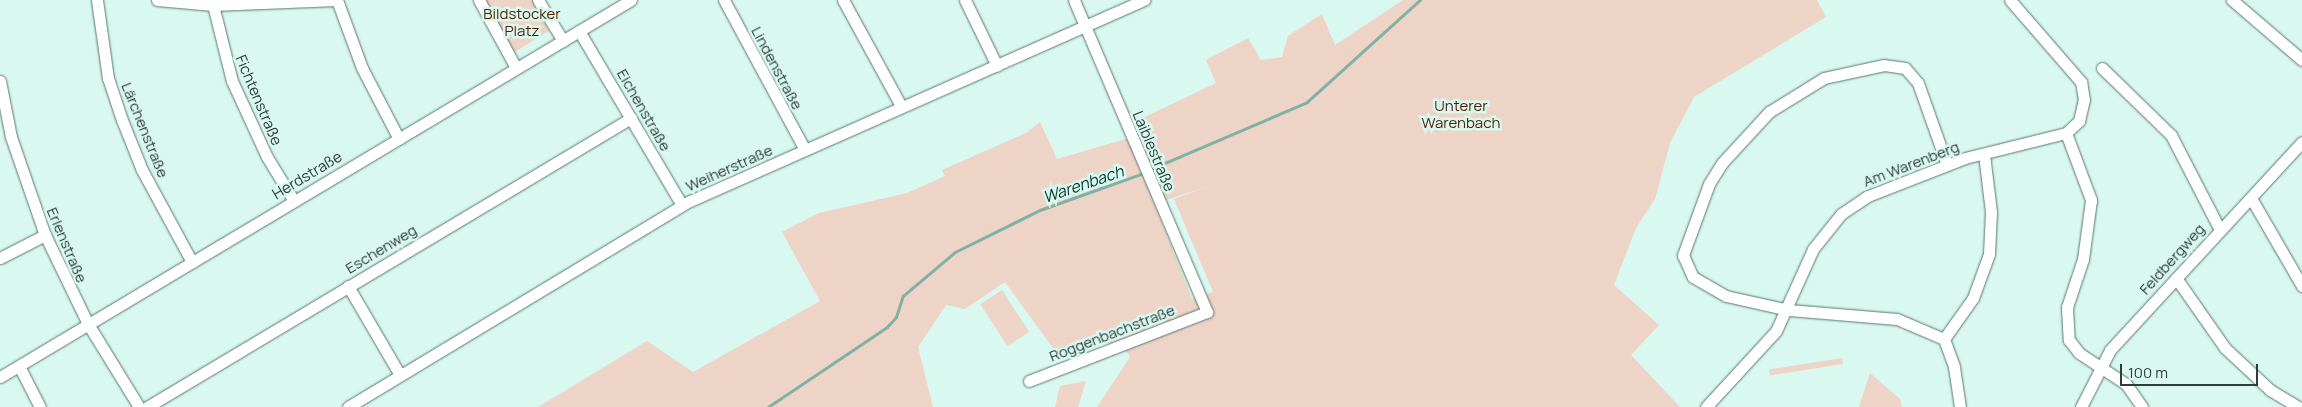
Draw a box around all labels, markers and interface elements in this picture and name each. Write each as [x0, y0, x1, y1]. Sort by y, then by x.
park label: Bildstocker Platz [483, 4, 561, 39]
street label: Lindenstraße [748, 23, 806, 113]
street label: Fichtenstraße [232, 52, 286, 148]
street label: Eichenstraße [613, 66, 675, 154]
street label: Lärchenstraße [118, 80, 172, 180]
park label: Unterer Warenbach [1422, 96, 1500, 131]
street label: Laiblestraße [1129, 108, 1179, 194]
street label: Am Warenberg [1861, 137, 1961, 191]
street label: Weiherstraße [683, 141, 775, 195]
street label: Herdstraße [269, 147, 345, 203]
water label: Warenbach [1040, 161, 1126, 207]
street label: Erlenstraße [43, 205, 91, 285]
street label: Feldbergweg [2136, 220, 2208, 298]
street label: Eschenweg [342, 221, 420, 277]
street label: Roggenbachstraße [1047, 301, 1177, 365]
scale bar [2122, 354, 2260, 386]
text: 100 m [2128, 362, 2168, 383]

